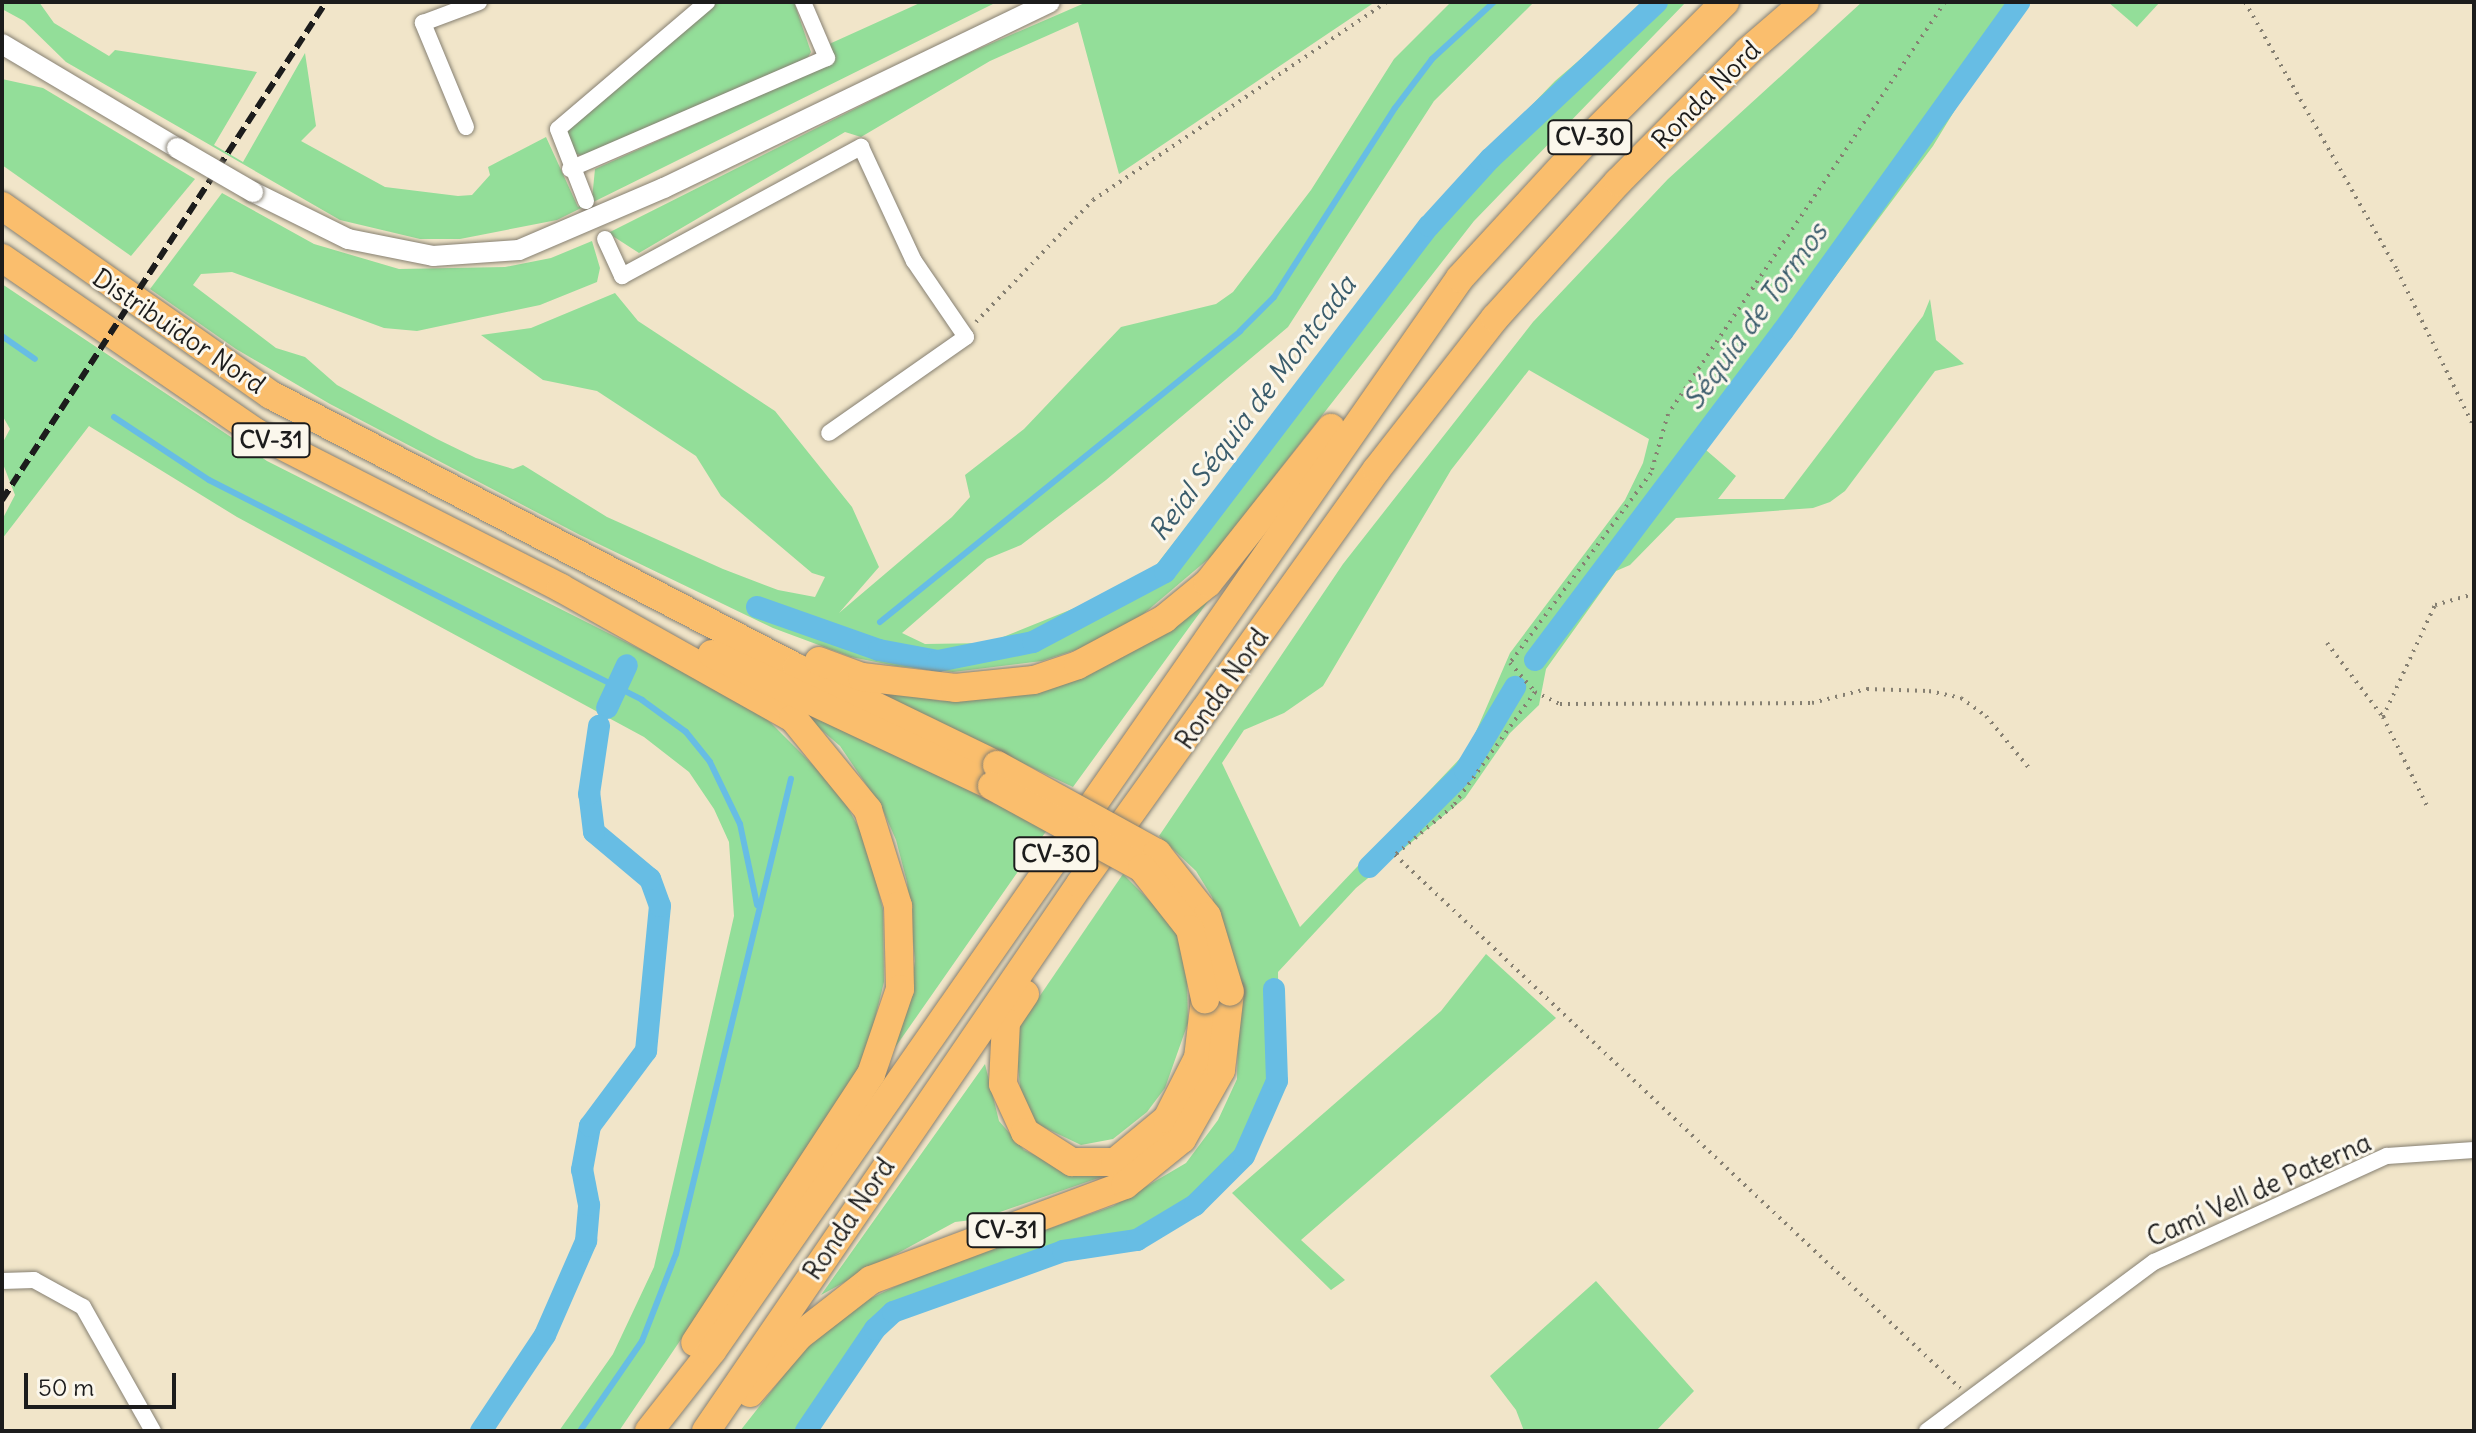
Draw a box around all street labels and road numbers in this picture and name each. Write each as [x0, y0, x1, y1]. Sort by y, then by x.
street label: Ronda Nord [1645, 34, 1767, 156]
road number: CV-30 [1546, 117, 1634, 157]
street label: Distribuïdor Nord [87, 262, 271, 400]
road number: CV-31 [231, 420, 311, 460]
street label: Ronda Nord [1169, 623, 1275, 755]
road number: CV-30 [1012, 834, 1100, 874]
street label: Camí Vell de Paterna [2142, 1127, 2376, 1253]
street label: Ronda Nord [797, 1152, 901, 1286]
road number: CV-31 [966, 1210, 1046, 1250]

